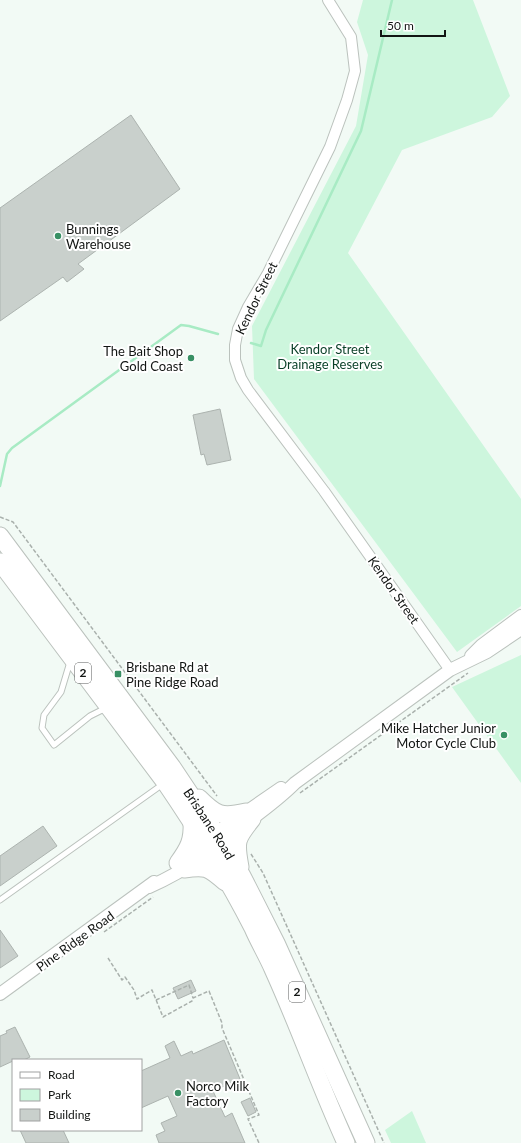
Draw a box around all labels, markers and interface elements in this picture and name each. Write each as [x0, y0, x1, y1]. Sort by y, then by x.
scale bar [381, 12, 445, 38]
text: 50 m [387, 18, 414, 33]
place label: Bunnings Warehouse [66, 221, 131, 252]
marker: Bunnings Warehouse [53, 231, 63, 241]
street label: Kendor Street [232, 259, 281, 337]
park label: Kendor Street Drainage Reserves [277, 341, 383, 372]
place label: The Bait Shop Gold Coast [103, 343, 183, 374]
marker: The Bait Shop Gold Coast [186, 353, 196, 363]
street label: Kendor Street [365, 553, 423, 627]
place label: Brisbane Rd at Pine Ridge Road [126, 659, 218, 690]
road number: 2 [75, 663, 91, 683]
marker: Brisbane Rd at Pine Ridge Road [113, 669, 123, 679]
place label: Mike Hatcher Junior Motor Cycle Club [381, 720, 496, 751]
marker: Mike Hatcher Junior Motor Cycle Club [499, 730, 509, 740]
street label: Brisbane Road [180, 785, 238, 862]
street label: Pine Ridge Road [33, 907, 117, 975]
road number: 2 [289, 982, 305, 1002]
legend [12, 1059, 142, 1131]
text: Road [48, 1067, 75, 1082]
place label: Norco Milk Factory [186, 1078, 250, 1109]
text: Park [48, 1087, 72, 1102]
marker: Norco Milk Factory [173, 1088, 183, 1098]
text: Building [48, 1107, 91, 1122]

